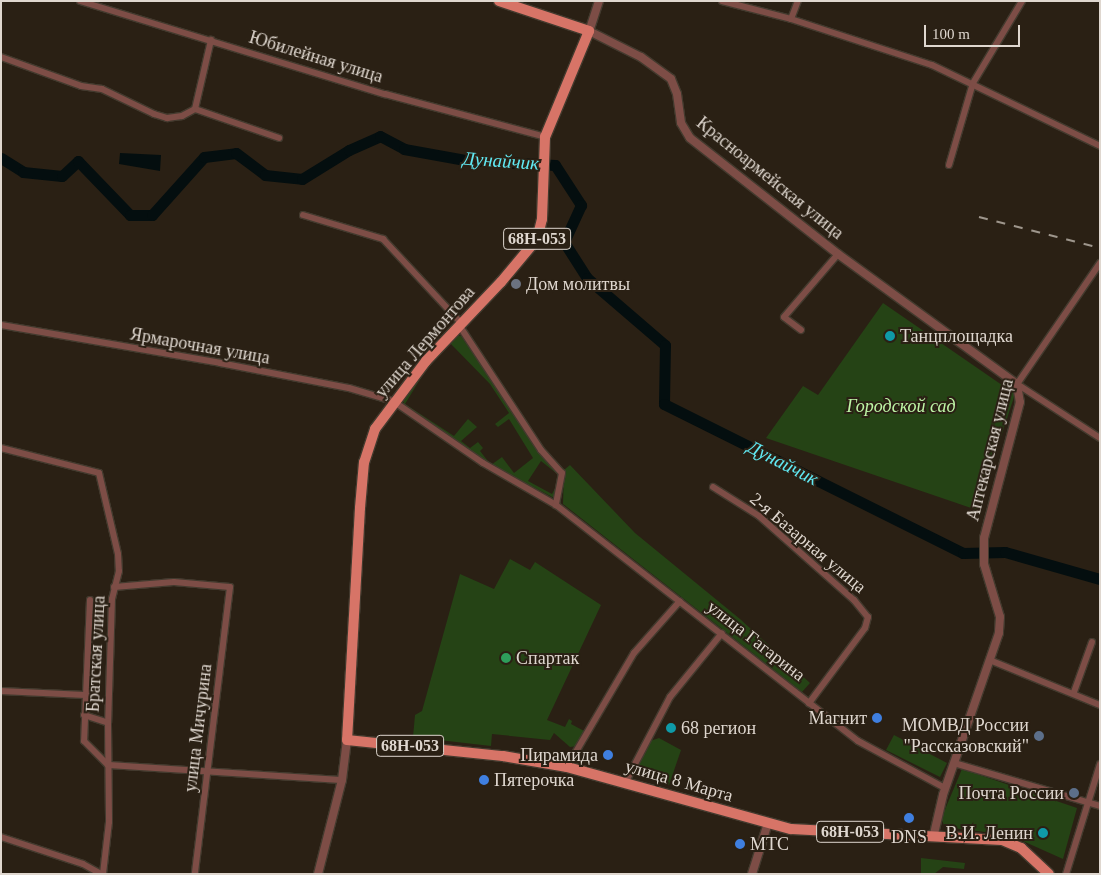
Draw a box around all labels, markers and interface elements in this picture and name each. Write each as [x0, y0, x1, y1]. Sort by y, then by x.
scale bar [926, 15, 1022, 47]
street label: Юбилейная улица [247, 26, 385, 88]
text: 100 m [932, 26, 970, 42]
street label: Красноармейская улица [692, 112, 848, 244]
water label: Дунайчик [462, 147, 540, 175]
road number: 68Н-053 [502, 225, 572, 252]
place label: Дом молитвы [526, 273, 630, 295]
marker: Дом молитвы [510, 278, 522, 290]
street label: улица Лермонтова [371, 282, 479, 402]
street label: Ярмарочная улица [128, 323, 272, 369]
place label: Танцплощадка [900, 325, 1013, 347]
marker: Танцплощадка [884, 330, 896, 342]
street label: Аптекарская улица [962, 377, 1018, 523]
park label: Городской сад [846, 395, 956, 417]
water label: Дунайчик [744, 436, 822, 490]
street label: 2-я Базарная улица [746, 488, 870, 598]
street label: Братская улица [82, 595, 110, 713]
street label: улица Гагарина [703, 596, 809, 686]
place label: Спартак [516, 647, 579, 669]
marker: Спартак [500, 652, 512, 664]
street label: улица Мичурина [179, 663, 217, 793]
place label: Магнит [808, 707, 867, 729]
marker: Магнит [871, 712, 883, 724]
place label: МОМВД России "Рассказовский" [902, 715, 1029, 758]
place label: 68 регион [681, 717, 756, 739]
marker: 68 регион [665, 722, 677, 734]
marker: МОМВД России "Рассказовский" [1033, 730, 1045, 742]
road number: 68Н-053 [375, 732, 445, 759]
place label: Пирамида [520, 744, 598, 766]
marker: Пирамида [602, 749, 614, 761]
street label: улица 8 Марта [623, 755, 735, 807]
place label: Пятерочка [494, 769, 574, 791]
marker: Пятерочка [478, 774, 490, 786]
place label: Почта России [959, 782, 1064, 804]
marker: Почта России [1068, 787, 1080, 799]
marker: DNS [903, 812, 915, 824]
road number: 68Н-053 [815, 819, 885, 846]
place label: В.И. Ленин [946, 822, 1033, 844]
place label: DNS [891, 826, 927, 848]
marker: В.И. Ленин [1037, 827, 1049, 839]
place label: МТС [750, 833, 789, 855]
marker: МТС [734, 838, 746, 850]

